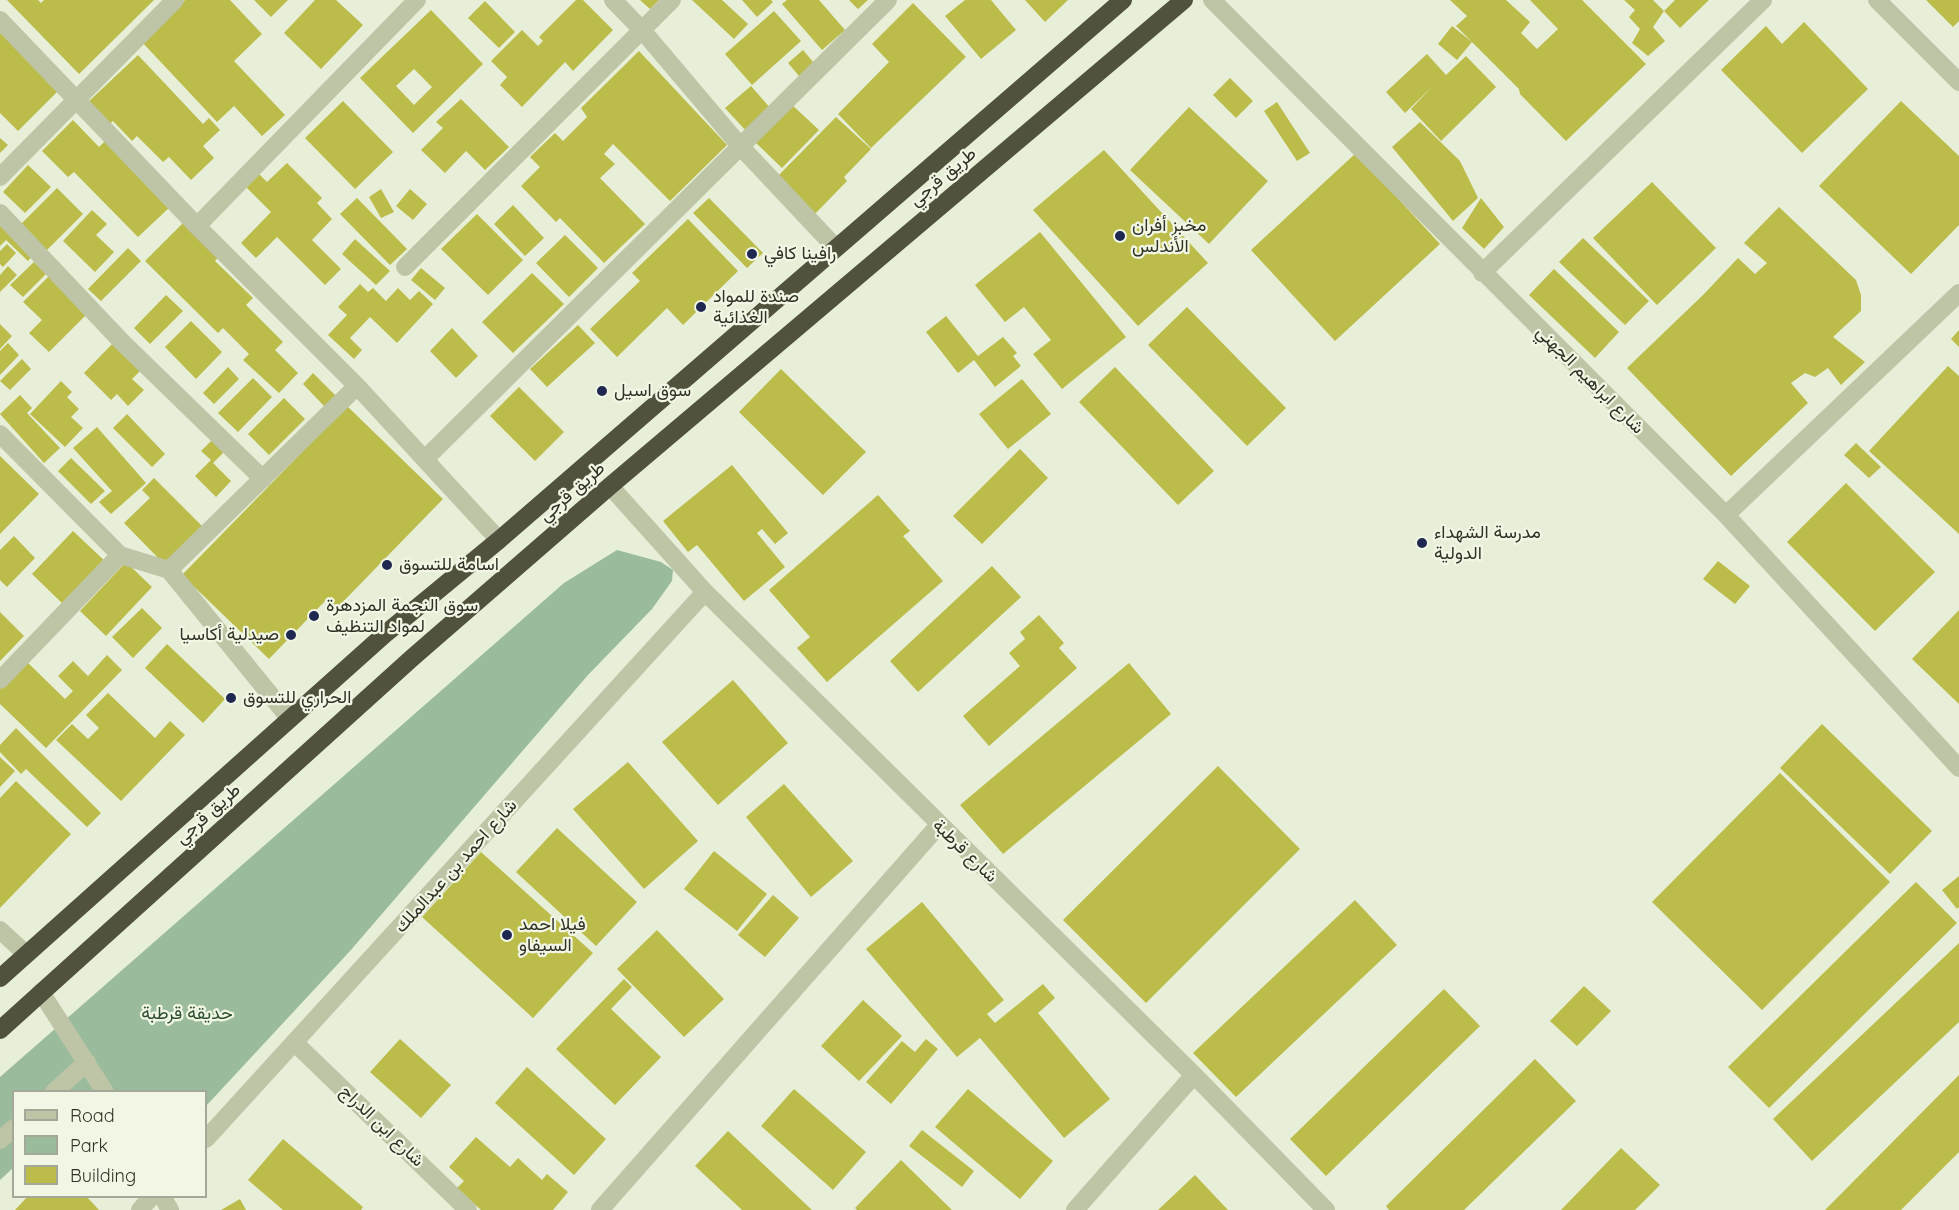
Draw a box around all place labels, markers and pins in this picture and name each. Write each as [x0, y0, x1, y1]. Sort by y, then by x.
place label: مخبز أفران الأندلس [1132, 215, 1206, 258]
marker: مخبز أفران الأندلس [1113, 229, 1127, 243]
place label: رافينا كافي [764, 243, 836, 265]
marker: رافينا كافي [745, 247, 759, 261]
place label: صندة للمواد الغذائية [713, 286, 799, 328]
marker: صندة للمواد الغذائية [694, 300, 708, 314]
place label: سوق اسيل [614, 380, 691, 402]
marker: سوق اسيل [595, 384, 609, 398]
place label: مدرسة الشهداء الدولية [1434, 522, 1541, 564]
marker: مدرسة الشهداء الدولية [1415, 536, 1429, 550]
place label: اسامة للتسوق [399, 554, 499, 576]
marker: اسامة للتسوق [380, 558, 394, 572]
place label: سوق النجمة المزدهرة لمواد التنظيف [326, 595, 478, 638]
marker: سوق النجمة المزدهرة لمواد التنظيف [307, 609, 321, 623]
place label: صيدلية أكاسيا [180, 624, 279, 646]
marker: صيدلية أكاسيا [284, 628, 298, 642]
place label: الحراري للتسوق [243, 687, 351, 709]
marker: الحراري للتسوق [224, 691, 238, 705]
place label: فيلا احمد السيفاو [519, 914, 586, 956]
marker: فيلا احمد السيفاو [500, 928, 514, 942]

